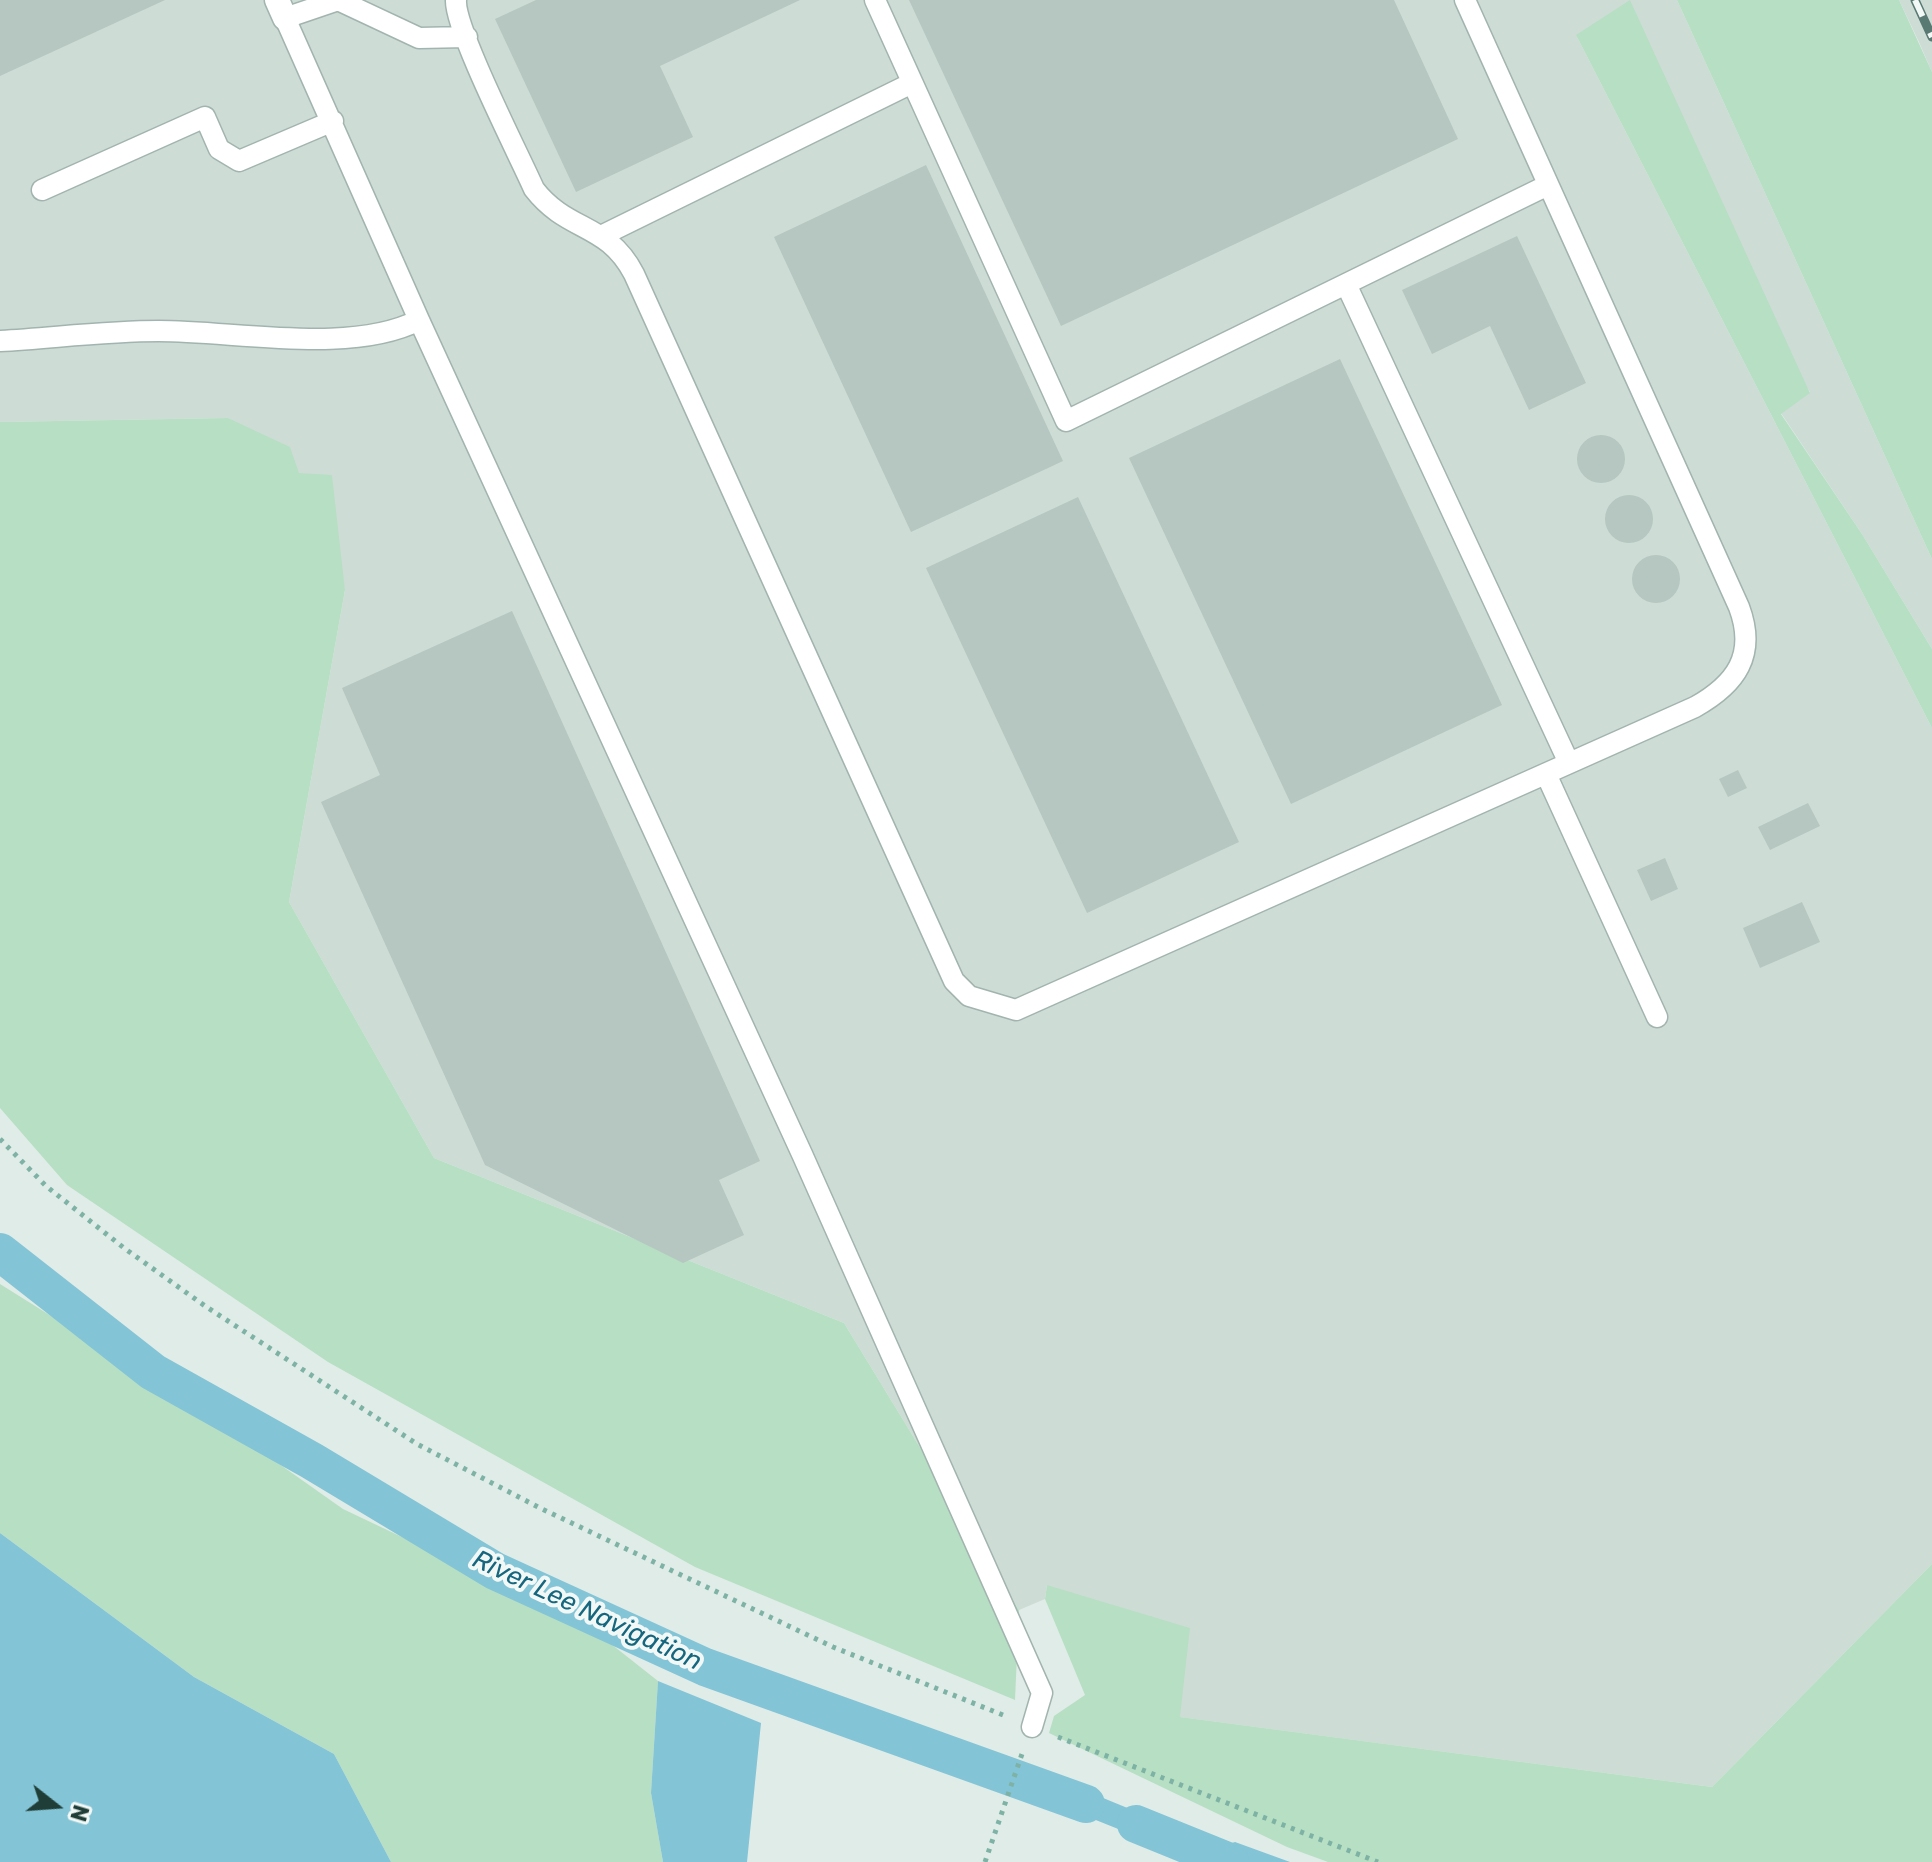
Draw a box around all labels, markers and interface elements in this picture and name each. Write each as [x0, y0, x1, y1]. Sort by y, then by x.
water label: River Lee Navigation [467, 1544, 707, 1678]
north arrow [16, 1766, 96, 1846]
text: N [64, 1802, 95, 1825]

